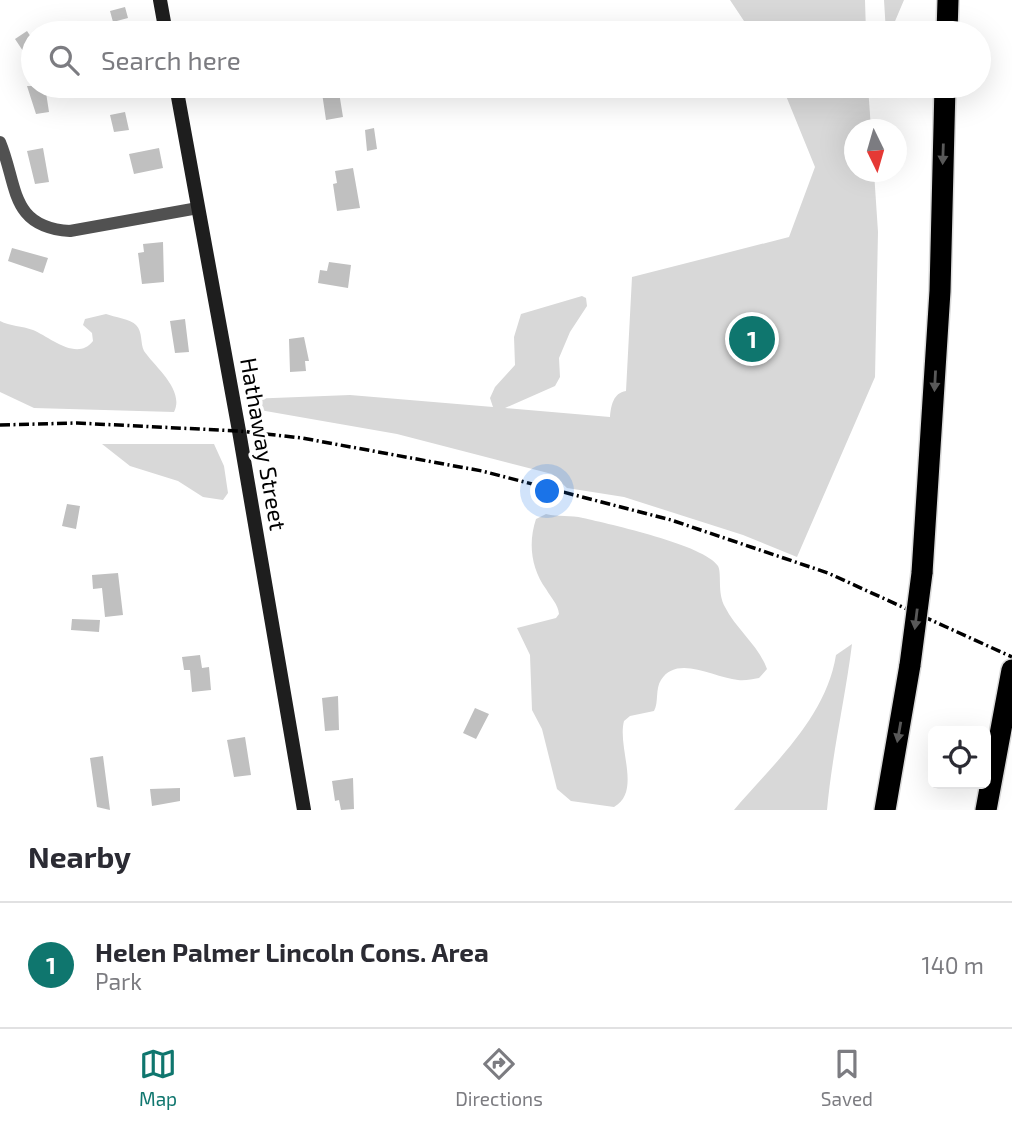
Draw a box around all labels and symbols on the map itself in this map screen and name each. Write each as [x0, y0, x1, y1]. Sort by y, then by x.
north arrow [844, 119, 907, 182]
one-way arrow [938, 143, 949, 165]
pin: 1 [729, 313, 775, 365]
street label: Hathaway Street [235, 355, 293, 533]
one-way arrow [929, 371, 940, 393]
your location [530, 474, 564, 508]
one-way arrow [910, 608, 921, 630]
one-way arrow [893, 721, 904, 743]

